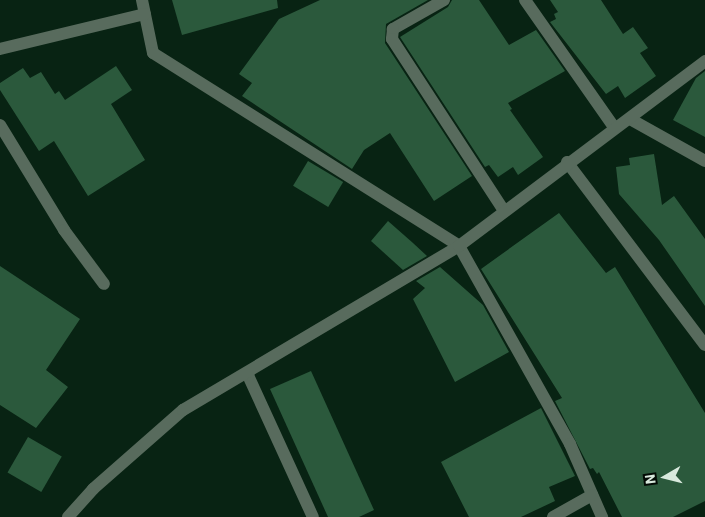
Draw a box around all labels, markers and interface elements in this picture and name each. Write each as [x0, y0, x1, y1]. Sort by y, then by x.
north arrow [640, 452, 690, 502]
text: N [641, 473, 660, 485]

